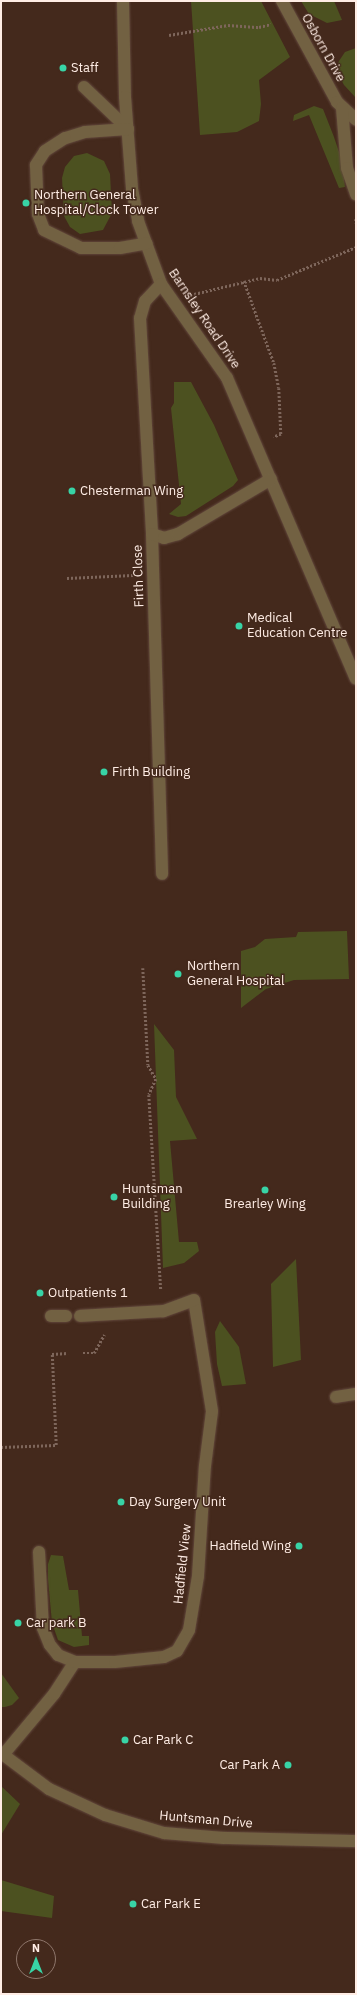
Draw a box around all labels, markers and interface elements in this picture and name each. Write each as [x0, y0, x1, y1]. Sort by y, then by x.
street label: Osborn Drive [298, 11, 348, 85]
place label: Staff [71, 60, 98, 76]
marker: Staff [58, 63, 68, 73]
place label: Northern General Hospital/Clock Tower [34, 188, 158, 219]
marker: Northern General Hospital/Clock Tower [21, 198, 31, 208]
street label: Barnsley Road Drive [165, 266, 243, 372]
place label: Chesterman Wing [80, 483, 183, 499]
marker: Chesterman Wing [67, 486, 77, 496]
street label: Firth Close [130, 544, 148, 608]
place label: Medical Education Centre [247, 611, 347, 642]
marker: Medical Education Centre [234, 621, 244, 631]
place label: Firth Building [112, 764, 190, 780]
marker: Firth Building [99, 767, 109, 777]
place label: Northern General Hospital [187, 959, 285, 990]
marker: Northern General Hospital [172, 968, 184, 980]
place label: Huntsman Building [122, 1182, 183, 1213]
marker: Brearley Wing [260, 1185, 270, 1195]
marker: Huntsman Building [109, 1192, 119, 1202]
place label: Brearley Wing [224, 1196, 306, 1212]
place label: Outpatients 1 [48, 1285, 128, 1301]
marker: Outpatients 1 [35, 1288, 45, 1298]
place label: Day Surgery Unit [129, 1494, 226, 1510]
marker: Day Surgery Unit [116, 1497, 126, 1507]
street label: Hadfield View [171, 1523, 195, 1605]
place label: Hadfield Wing [210, 1538, 291, 1554]
marker: Hadfield Wing [294, 1541, 304, 1551]
place label: Car park B [26, 1615, 87, 1631]
marker: Car park B [13, 1618, 23, 1628]
place label: Car Park C [133, 1732, 193, 1748]
marker: Car Park C [120, 1735, 130, 1745]
place label: Car Park A [219, 1757, 280, 1773]
marker: Car Park A [283, 1760, 293, 1770]
street label: Huntsman Drive [159, 1808, 253, 1832]
place label: Car Park E [141, 1896, 201, 1912]
marker: Car Park E [128, 1899, 138, 1909]
north arrow [16, 1939, 56, 1979]
text: N [32, 1941, 40, 1955]

